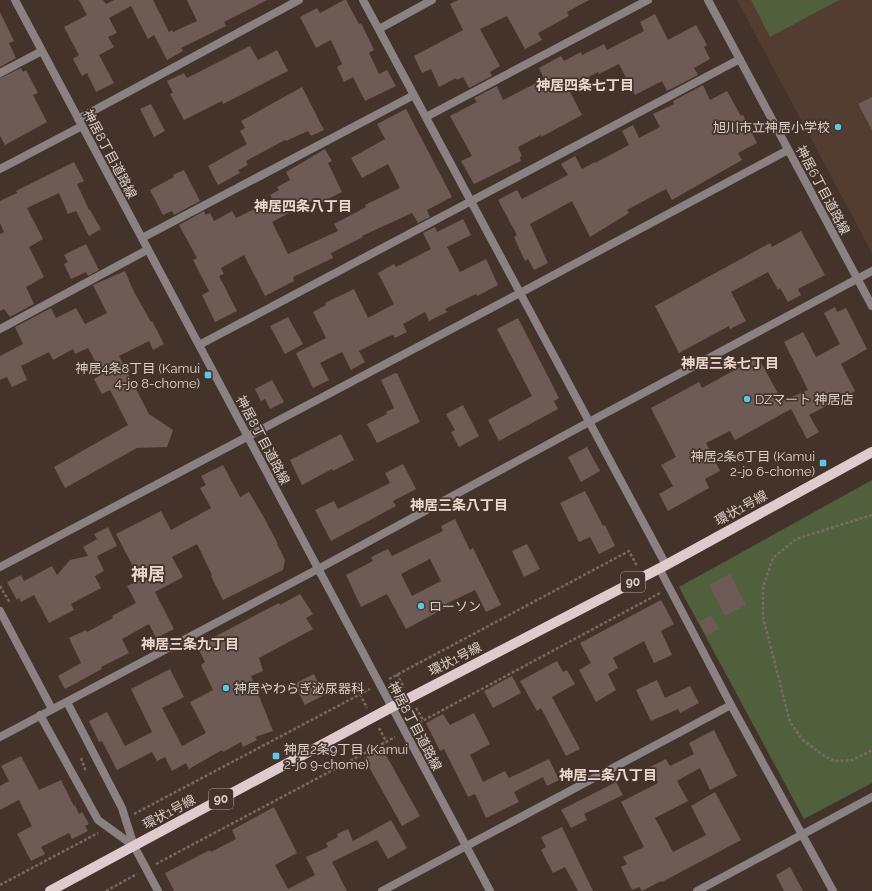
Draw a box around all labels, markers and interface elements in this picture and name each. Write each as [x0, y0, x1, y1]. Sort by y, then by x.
district label: 神居四条七丁目 [536, 77, 634, 93]
street label: 神居8丁目道路線 [80, 107, 140, 201]
place label: 旭川市立神居小学校 [713, 120, 830, 135]
marker: 旭川市立神居小学校 [833, 122, 843, 132]
street label: 神居6丁目道路線 [793, 143, 853, 237]
district label: 神居四条八丁目 [254, 198, 352, 214]
district label: 神居三条七丁目 [681, 355, 779, 371]
place label: 神居4条8丁目 (Kamui 4-jo 8-chome) [75, 361, 200, 391]
marker: 神居4条8丁目 (Kamui 4-jo 8-chome) [203, 370, 213, 380]
place label: DZマート 神居店 [755, 392, 854, 407]
street label: 神居8丁目道路線 [233, 393, 293, 487]
marker: DZマート 神居店 [742, 394, 752, 404]
place label: 神居2条6丁目 (Kamui 2-jo 6-chome) [691, 449, 815, 479]
marker: 神居2条6丁目 (Kamui 2-jo 6-chome) [818, 458, 828, 468]
street label: 環状1号線 [712, 487, 770, 529]
district label: 神居三条八丁目 [410, 497, 508, 513]
district label: 神居 [131, 564, 165, 584]
road number: 90 [621, 572, 645, 592]
place label: ローソン [429, 599, 481, 614]
marker: ローソン [416, 601, 426, 611]
district label: 神居三条九丁目 [141, 636, 239, 652]
street label: 環状1号線 [426, 639, 484, 679]
street label: 神居8丁目道路線 [385, 679, 445, 773]
place label: 神居やわらぎ泌尿器科 [234, 681, 364, 696]
marker: 神居やわらぎ泌尿器科 [221, 683, 231, 693]
place label: 神居2条9丁目 (Kamui 2-jo 9-chome) [284, 742, 408, 772]
marker: 神居2条9丁目 (Kamui 2-jo 9-chome) [271, 751, 281, 761]
district label: 神居二条八丁目 [559, 767, 657, 783]
road number: 90 [209, 789, 233, 809]
street label: 環状1号線 [140, 792, 198, 832]

